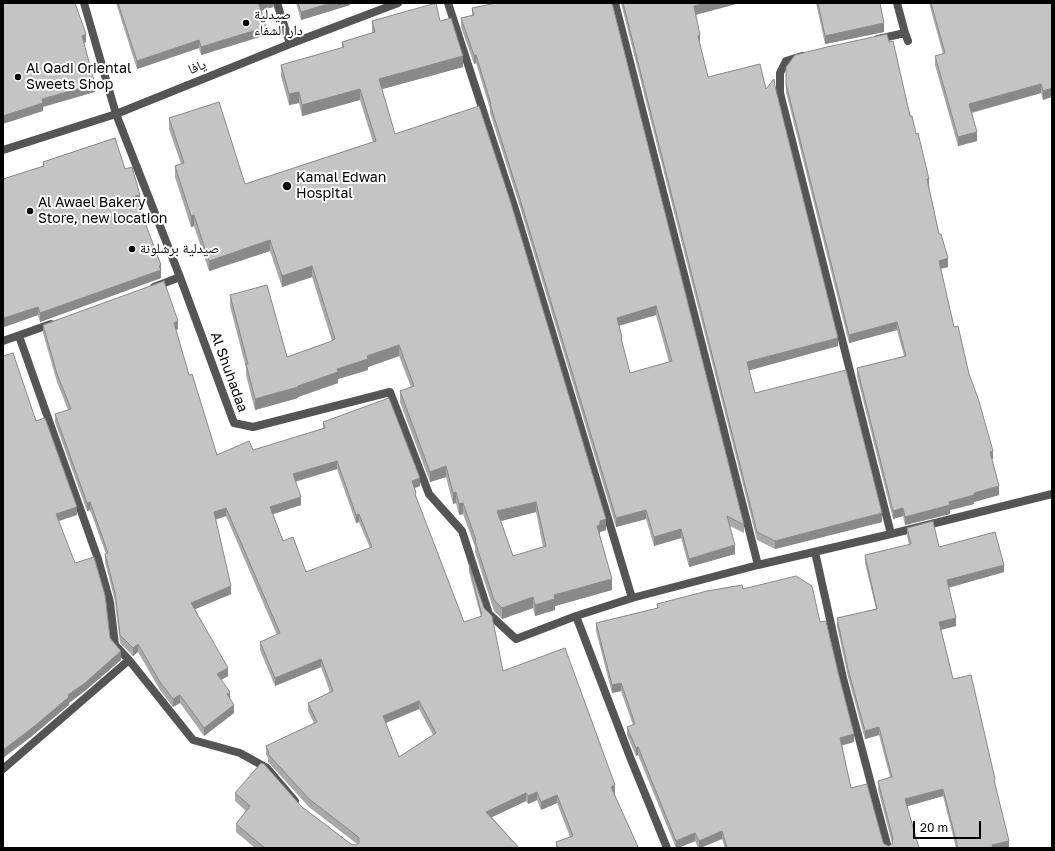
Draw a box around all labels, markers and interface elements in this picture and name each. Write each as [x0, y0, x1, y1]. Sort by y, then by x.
place label: صيدلية دار الشفاء [254, 7, 303, 40]
marker: صيدلية دار الشفاء [241, 18, 251, 28]
street label: يافا [186, 56, 208, 78]
place label: Al Qadi Oriental Sweets Shop [26, 61, 131, 94]
marker: Al Qadi Oriental Sweets Shop [13, 72, 23, 82]
place label: Kamal Edwan Hospital [296, 170, 386, 202]
marker: Kamal Edwan Hospital [281, 180, 293, 192]
place label: Al Awael Bakery Store, new location [38, 195, 167, 228]
marker: Al Awael Bakery Store, new location [25, 206, 35, 216]
place label: صيدلية برشلونة [140, 241, 219, 257]
marker: صيدلية برشلونة [127, 244, 137, 254]
street label: Al Shuhadaa [207, 330, 251, 414]
scale bar [915, 813, 983, 839]
text: 20 m [920, 820, 948, 835]

